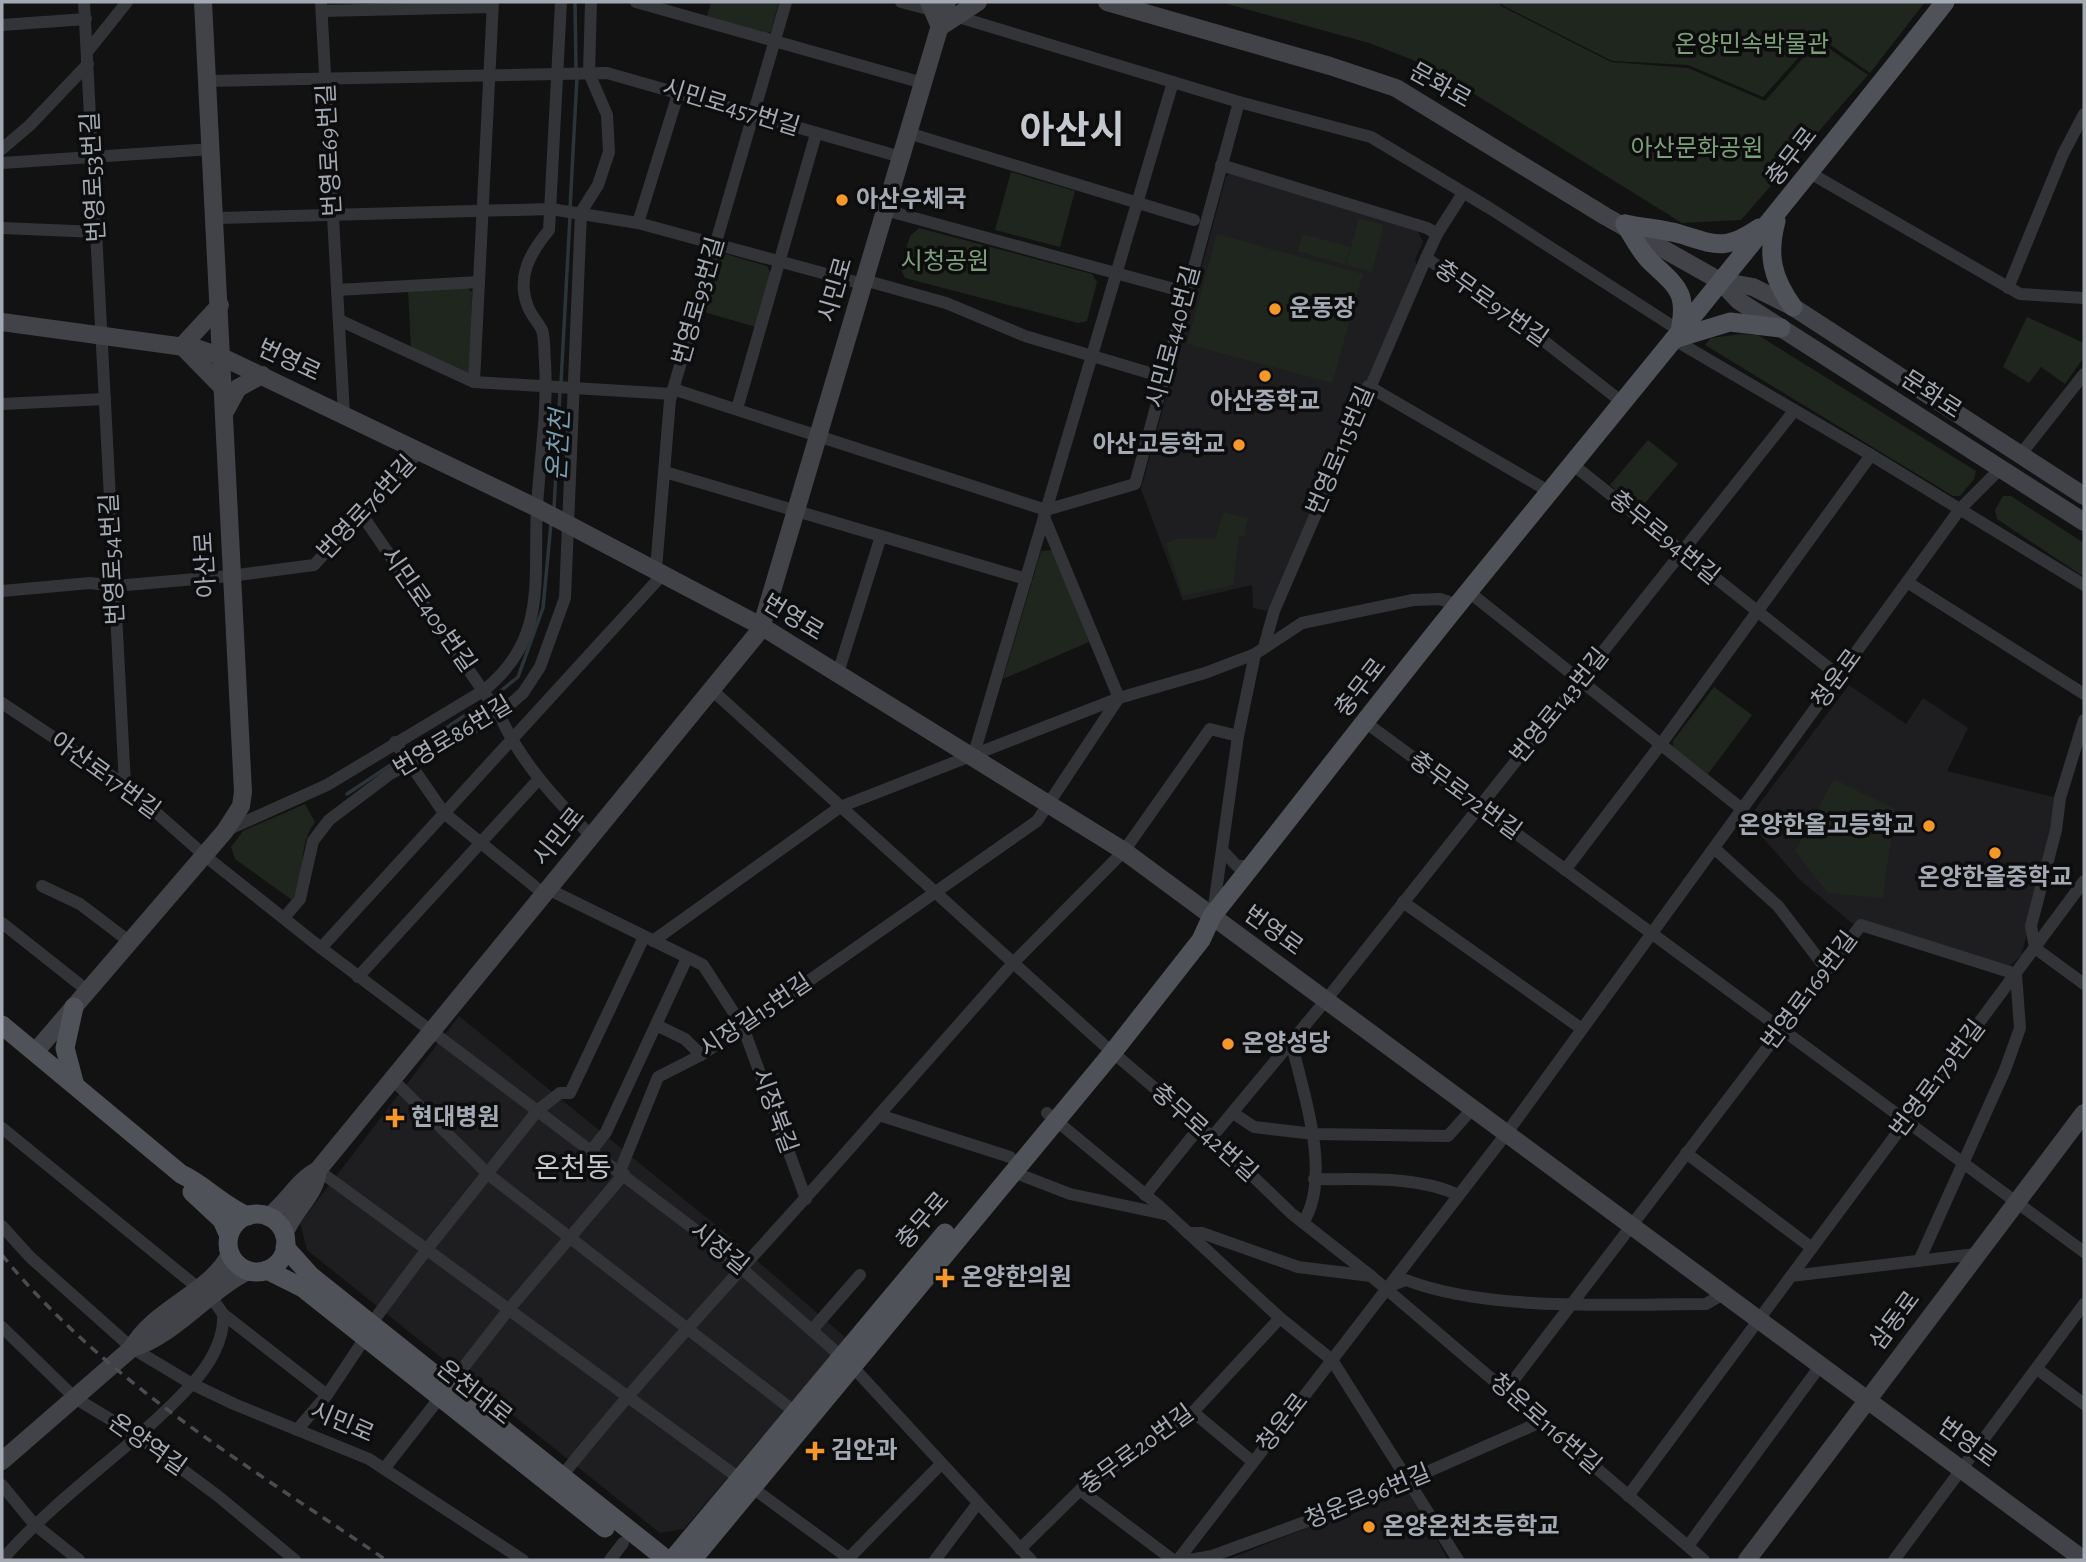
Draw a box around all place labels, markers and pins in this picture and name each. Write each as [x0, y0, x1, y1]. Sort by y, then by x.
place label: 아산우체국 [856, 186, 966, 212]
marker: 아산우체국 [834, 192, 850, 208]
place label: 운동장 [1289, 295, 1355, 321]
marker: 운동장 [1267, 301, 1283, 317]
marker: 아산중학교 [1257, 368, 1273, 384]
place label: 아산중학교 [1210, 388, 1320, 414]
place label: 아산고등학교 [1093, 431, 1225, 457]
marker: 아산고등학교 [1231, 437, 1247, 453]
place label: 온양한올고등학교 [1738, 812, 1915, 838]
marker: 온양한올고등학교 [1921, 818, 1937, 834]
marker: 온양한올중학교 [1987, 845, 2003, 861]
place label: 온양한올중학교 [1918, 864, 2072, 890]
place label: 온양성당 [1242, 1030, 1330, 1056]
marker: 온양성당 [1220, 1036, 1236, 1052]
place label: 현대병원 [411, 1104, 499, 1130]
marker: 현대병원 [385, 1108, 405, 1128]
place label: 온양한의원 [961, 1264, 1071, 1290]
marker: 온양한의원 [935, 1268, 955, 1288]
place label: 김안과 [831, 1437, 897, 1463]
marker: 김안과 [805, 1441, 825, 1461]
place label: 온양온천초등학교 [1383, 1513, 1560, 1539]
marker: 온양온천초등학교 [1361, 1519, 1377, 1535]

